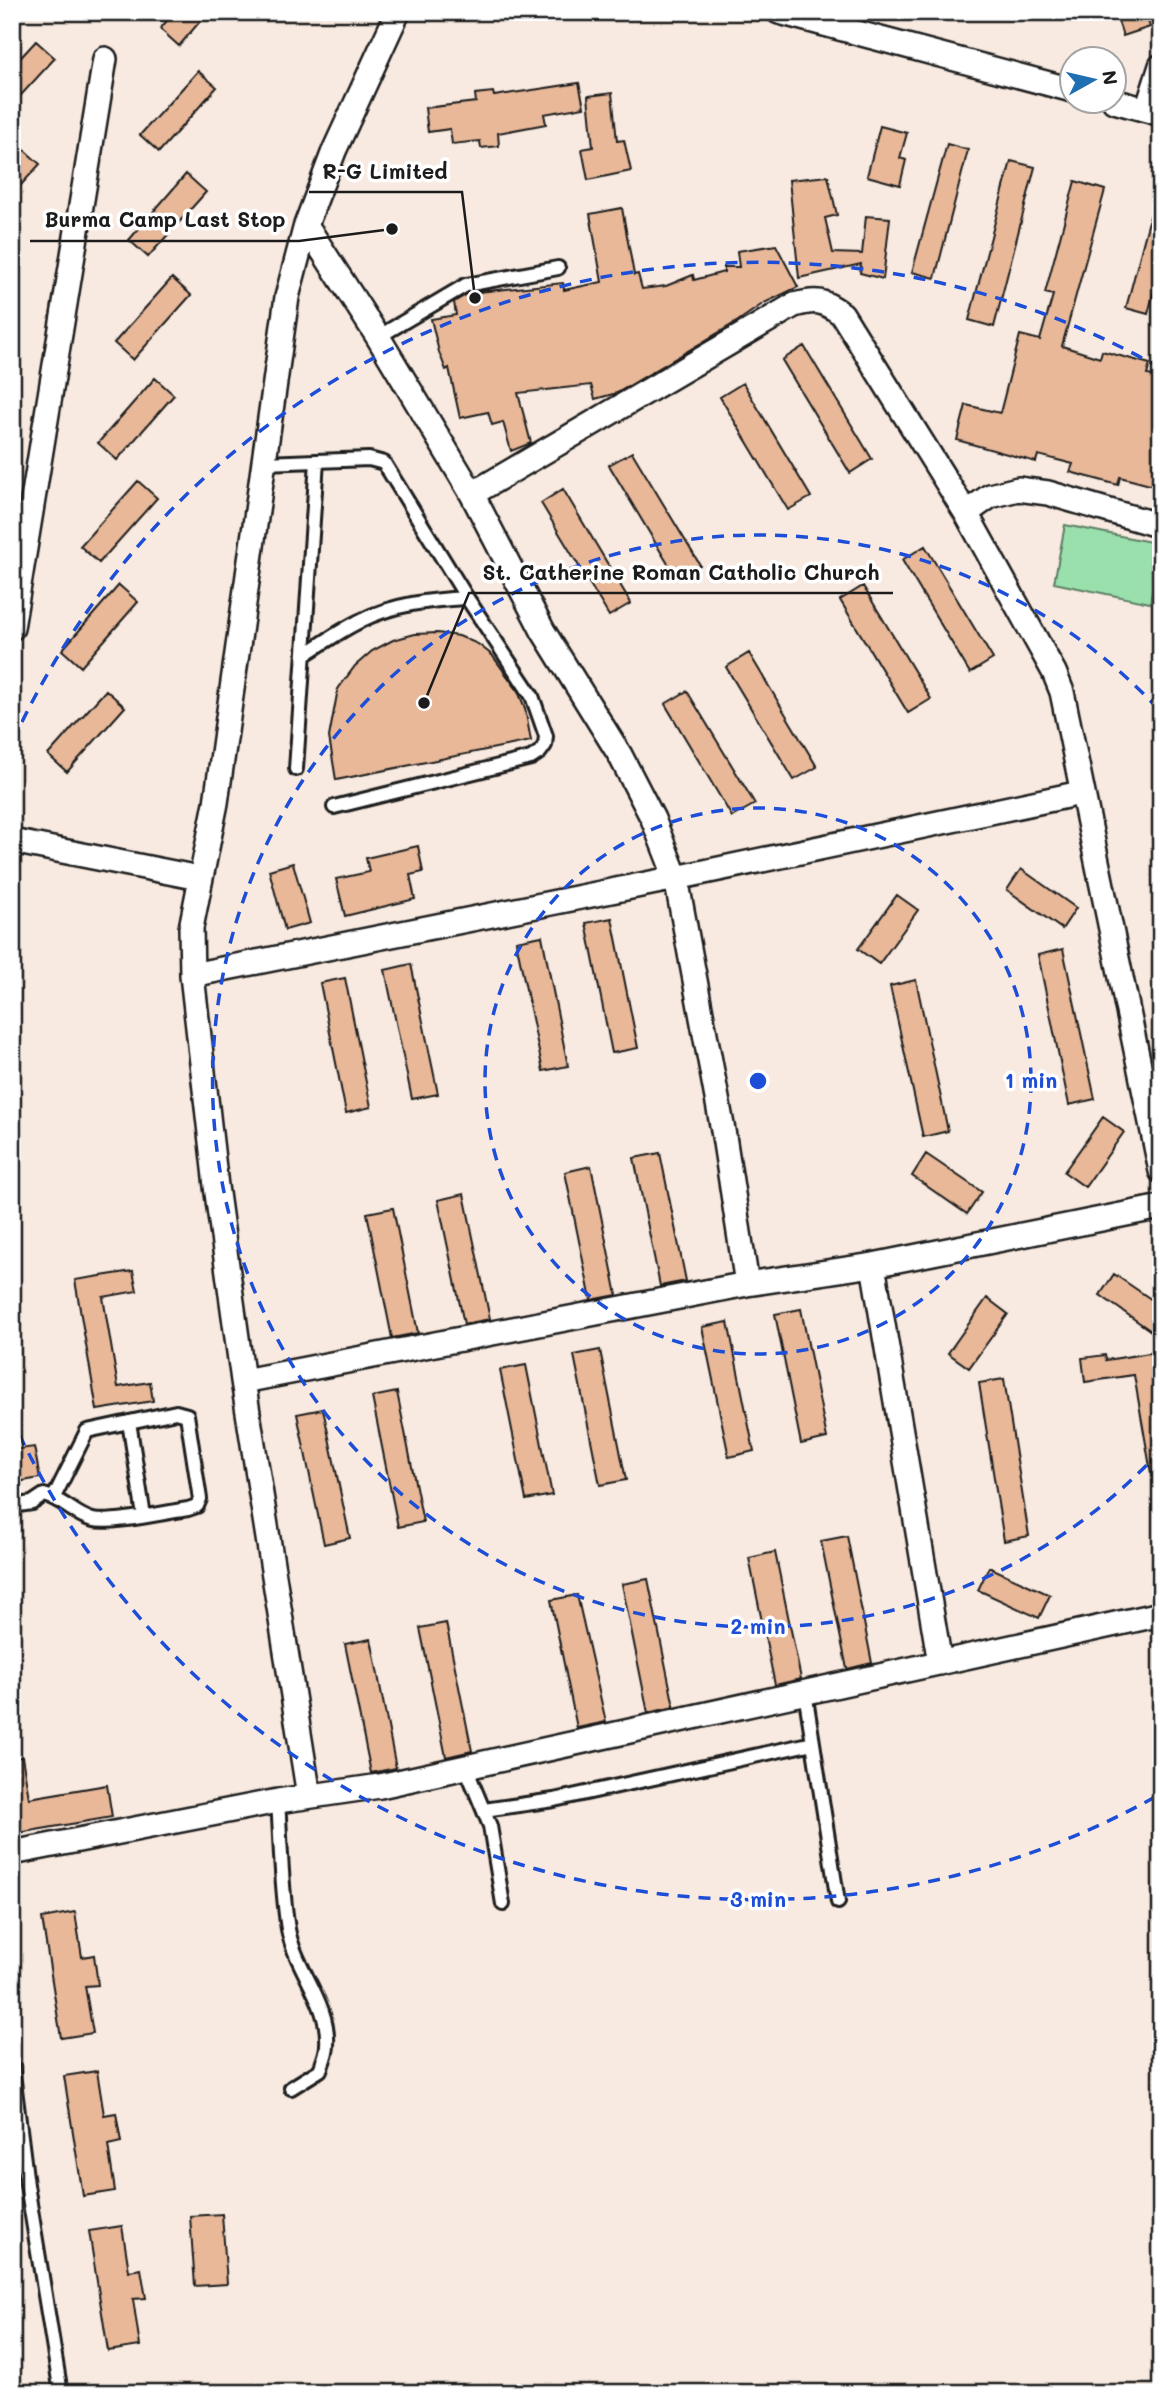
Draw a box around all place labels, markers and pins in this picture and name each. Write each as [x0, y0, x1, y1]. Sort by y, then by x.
callout: R-G Limited [309, 150, 462, 192]
callout: Burma Camp Last Stop [30, 199, 299, 241]
callout: St. Catherine Roman Catholic Church [469, 551, 893, 593]
centre of rings [746, 1069, 770, 1093]

